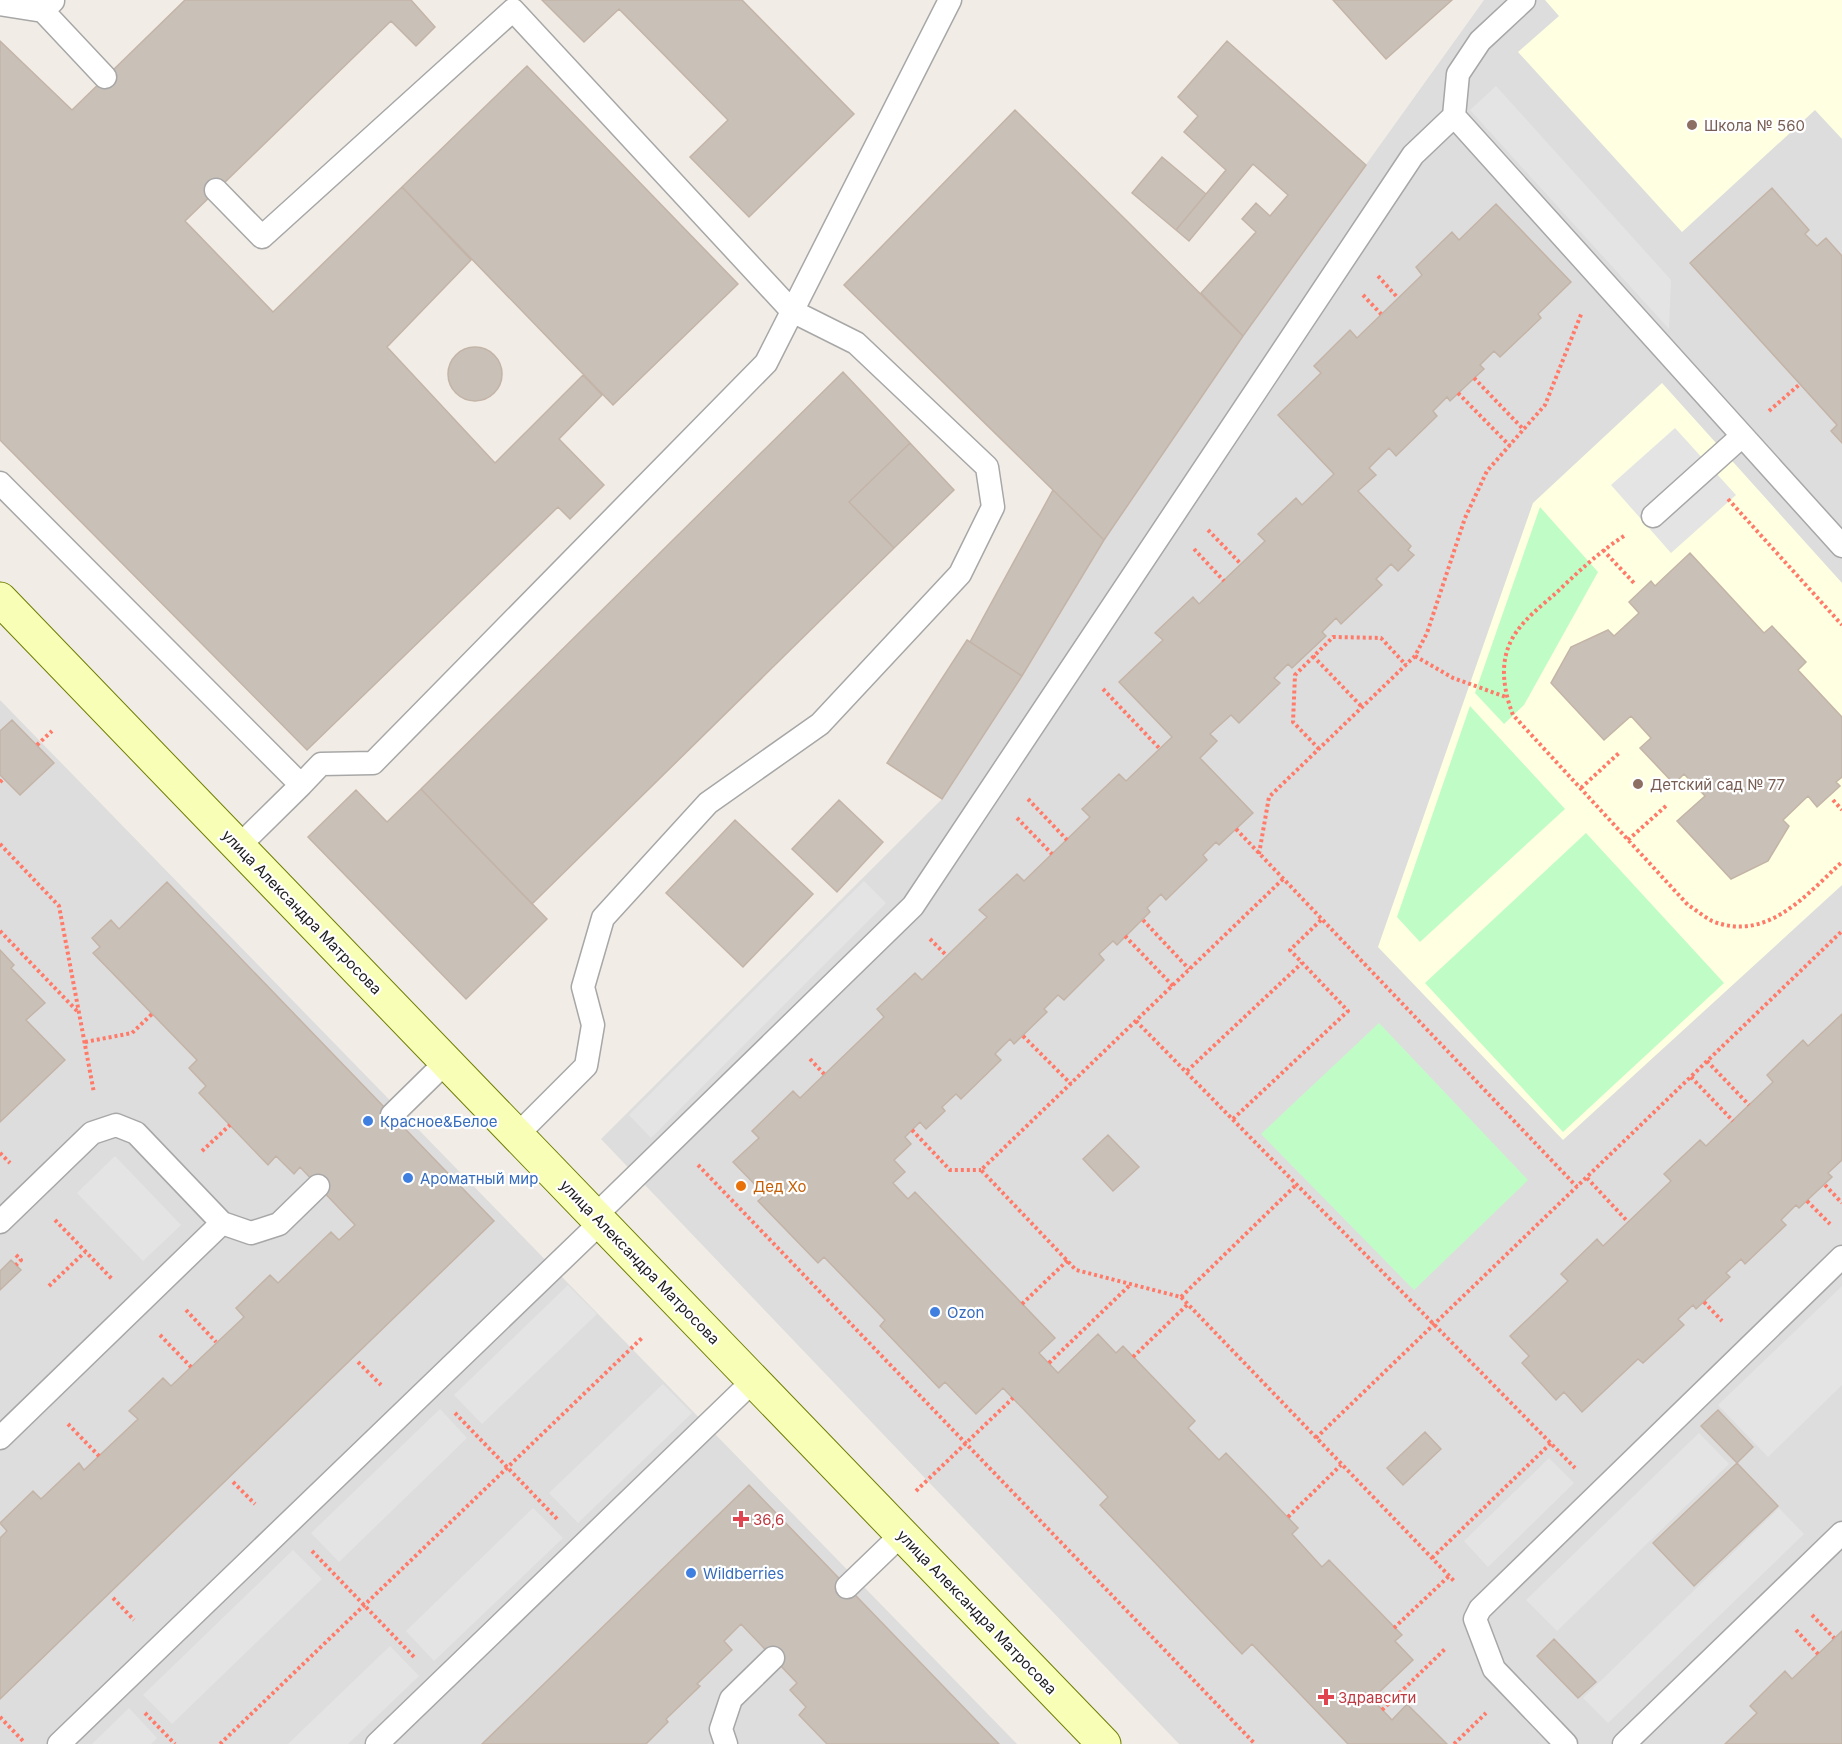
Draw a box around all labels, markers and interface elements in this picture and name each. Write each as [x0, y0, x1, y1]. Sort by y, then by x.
place label: Школа № 560 [1704, 116, 1805, 135]
marker: Школа № 560 [1685, 118, 1699, 132]
place label: Детский сад № 77 [1650, 775, 1785, 794]
marker: Детский сад № 77 [1631, 777, 1645, 791]
street label: улица Александра Матросова [218, 826, 386, 998]
place label: Красное&Белое [380, 1112, 497, 1131]
marker: Красное&Белое [361, 1114, 375, 1128]
place label: Ароматный мир [420, 1169, 538, 1188]
marker: Ароматный мир [401, 1171, 415, 1185]
street label: улица Александра Матросова [556, 1176, 724, 1348]
place label: Дед Хо [753, 1177, 806, 1196]
marker: Дед Хо [734, 1179, 748, 1193]
place label: Ozon [947, 1303, 984, 1322]
marker: Ozon [928, 1305, 942, 1319]
place label: 36,6 [753, 1510, 784, 1529]
marker: 36,6 [734, 1512, 748, 1526]
street label: улица Александра Матросова [893, 1526, 1061, 1698]
place label: Wildberries [703, 1564, 784, 1583]
marker: Wildberries [684, 1566, 698, 1580]
place label: Здравсити [1338, 1688, 1416, 1707]
marker: Здравсити [1319, 1690, 1333, 1704]

